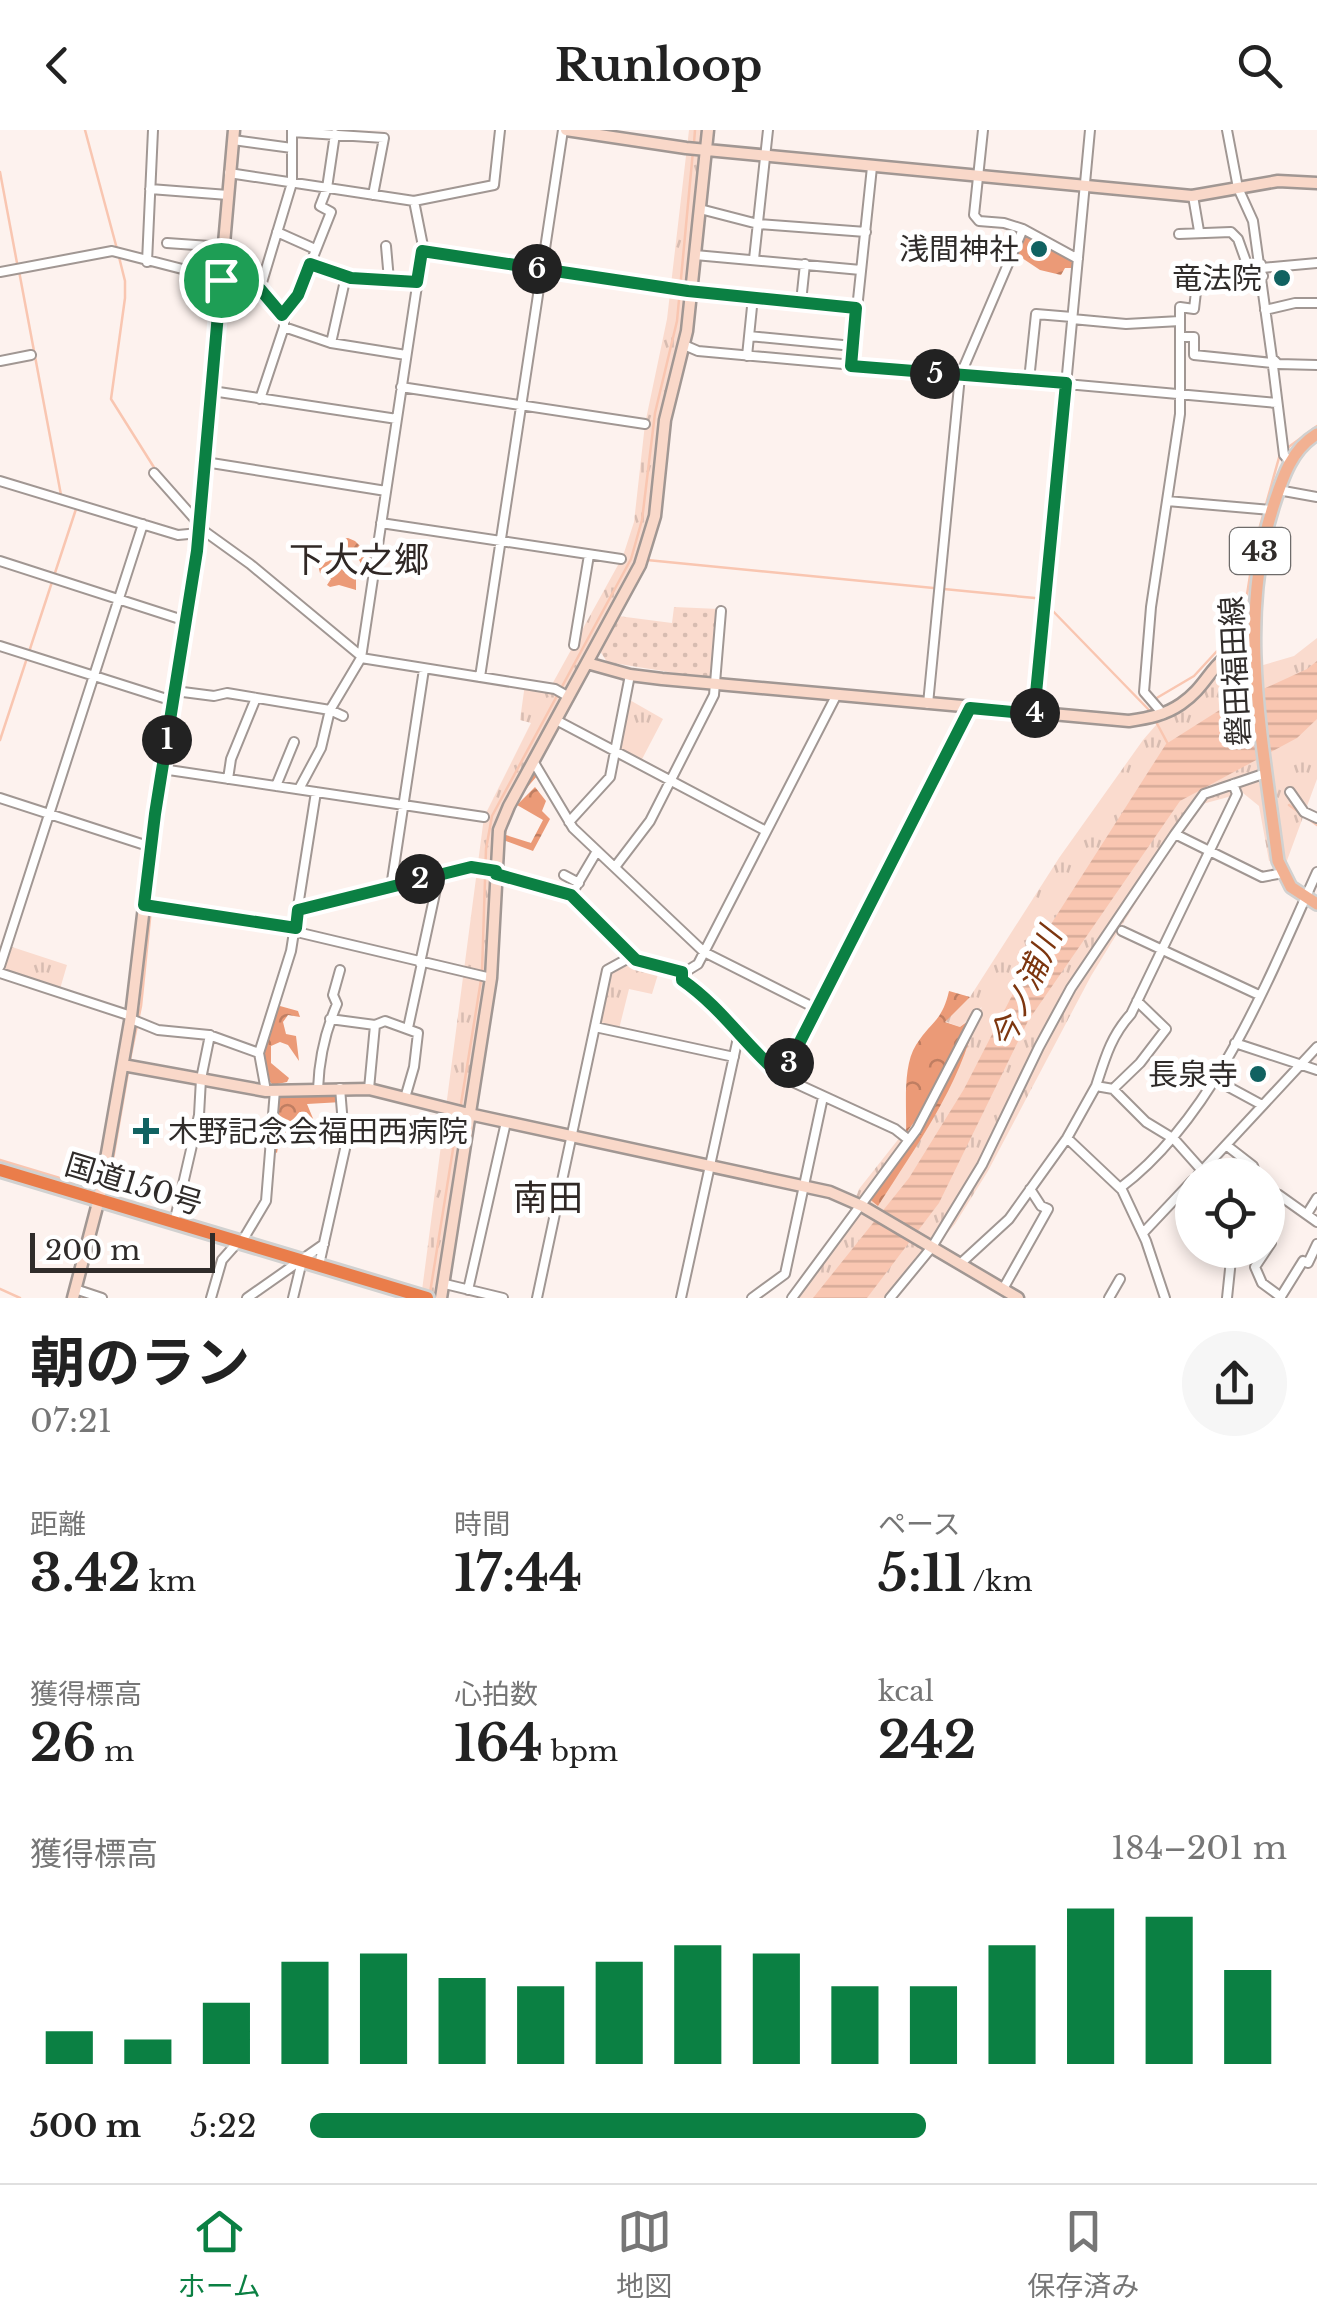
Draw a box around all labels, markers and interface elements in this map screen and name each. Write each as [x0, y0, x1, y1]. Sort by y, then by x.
text: Runloop [555, 37, 762, 93]
icon: back [30, 38, 85, 93]
icon: search [1232, 38, 1287, 93]
place label: 浅間神社 [899, 231, 1019, 268]
pin [179, 238, 264, 323]
marker: 浅間神社 [1028, 238, 1050, 260]
pin: 6 [512, 244, 562, 294]
text: 6 [528, 251, 546, 286]
icon: arrive [194, 253, 249, 308]
place label: 竜法院 [1172, 260, 1262, 297]
marker: 竜法院 [1271, 267, 1293, 289]
pin: 5 [910, 349, 960, 399]
text: 5 [927, 356, 943, 391]
road number: 43 [1230, 528, 1290, 574]
district label: 下大之郷 [289, 538, 429, 581]
street label: 磐田福田線 [1213, 595, 1257, 747]
pin: 4 [1010, 688, 1060, 738]
text: 4 [1026, 695, 1044, 730]
pin: 1 [142, 715, 192, 765]
text: 1 [161, 722, 173, 757]
pin: 2 [395, 854, 445, 904]
text: 2 [411, 861, 429, 896]
water label: 今ノ浦川 [982, 919, 1072, 1055]
pin: 3 [764, 1038, 814, 1088]
text: 3 [780, 1045, 798, 1080]
place label: 長泉寺 [1148, 1056, 1238, 1093]
marker: 長泉寺 [1247, 1063, 1269, 1085]
place label: 木野記念会福田西病院 [168, 1113, 468, 1150]
marker: 木野記念会福田西病院 [133, 1118, 159, 1144]
street label: 国道150号 [61, 1146, 207, 1222]
map controls [1175, 1158, 1285, 1268]
button: locate [1175, 1158, 1285, 1268]
district label: 南田 [513, 1176, 583, 1219]
scale bar [30, 1228, 215, 1272]
text: 200 m [45, 1233, 140, 1268]
text: 朝のラン [30, 1329, 250, 1397]
button: share [1182, 1331, 1287, 1436]
text: 07:21 [30, 1401, 112, 1441]
text: 距離 [30, 1507, 86, 1542]
text: 時間 [454, 1507, 510, 1542]
text: ペース [878, 1507, 961, 1542]
text: 3.42 [30, 1542, 141, 1605]
text: 17:44 [454, 1542, 582, 1605]
text: 5:11 [878, 1542, 966, 1605]
text: km [141, 1564, 196, 1599]
text: /km [966, 1564, 1033, 1599]
text: kcal [878, 1674, 934, 1709]
text: 獲得標高 [30, 1677, 142, 1712]
text: 心拍数 [454, 1677, 538, 1712]
text: 242 [878, 1709, 976, 1772]
text: 26 [30, 1712, 96, 1775]
text: 164 [454, 1712, 543, 1775]
text: m [96, 1734, 134, 1769]
text: bpm [543, 1734, 618, 1769]
text: 184–201 m [1111, 1828, 1287, 1868]
text: 獲得標高 [30, 1834, 158, 1874]
text: 500 m [30, 2106, 141, 2146]
text: 5:22 [190, 2106, 257, 2146]
tab: ホーム [178, 2204, 261, 2304]
tab: 地図 [616, 2204, 672, 2304]
tab: 保存済み [1027, 2204, 1139, 2304]

